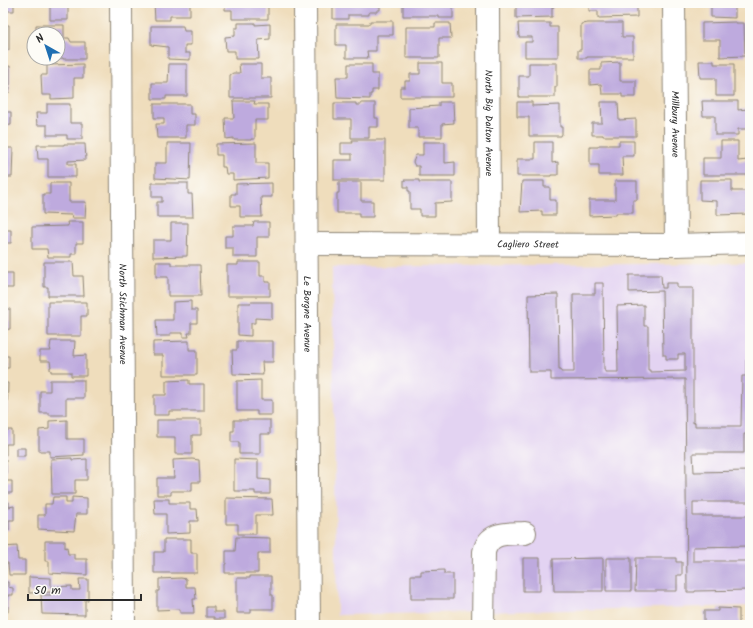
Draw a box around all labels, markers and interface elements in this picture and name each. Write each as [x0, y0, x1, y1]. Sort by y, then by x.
north arrow [26, 26, 66, 66]
text: N [32, 30, 49, 48]
street label: North Big Dalton Avenue [480, 70, 497, 177]
street label: Millbury Avenue [667, 91, 683, 158]
street label: Cagliero Street [497, 237, 559, 253]
street label: North Stichman Avenue [114, 264, 131, 365]
street label: Le Borgne Avenue [299, 276, 315, 353]
scale bar [28, 576, 141, 602]
text: 50 m [34, 581, 61, 600]

